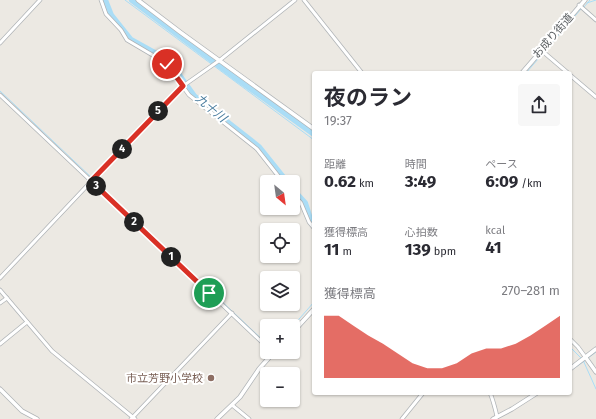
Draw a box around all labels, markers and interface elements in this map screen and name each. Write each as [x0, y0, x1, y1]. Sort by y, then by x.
street label: お成り街道 [530, 11, 576, 61]
pin [150, 47, 184, 81]
icon: check [156, 53, 178, 75]
text: 夜のラン [324, 84, 412, 111]
button: share [518, 84, 560, 126]
water label: 九十川 [193, 91, 231, 126]
pin: 5 [148, 101, 168, 121]
text: 5 [155, 104, 161, 117]
text: 19:37 [324, 113, 352, 128]
pin: 4 [112, 139, 132, 159]
text: 4 [119, 142, 125, 155]
text: 距離 [324, 158, 346, 171]
text: 時間 [405, 158, 427, 171]
text: ペース [485, 158, 518, 171]
text: 0.62 [324, 171, 356, 192]
text: 3:49 [405, 171, 436, 192]
text: 6:09 [485, 171, 518, 192]
north arrow [260, 175, 300, 215]
map controls [260, 175, 300, 407]
pin: 3 [86, 176, 106, 196]
text: km [356, 177, 374, 190]
text: /km [518, 177, 542, 190]
text: 3 [93, 179, 99, 192]
pin: 2 [124, 212, 144, 232]
text: 2 [131, 215, 137, 228]
button: locate [260, 223, 300, 263]
text: kcal [485, 224, 505, 237]
text: 獲得標高 [324, 226, 368, 239]
text: 心拍数 [405, 226, 438, 239]
text: 41 [485, 237, 502, 258]
text: 11 [324, 239, 339, 260]
text: 139 [405, 239, 431, 260]
text: m [339, 245, 352, 258]
text: bpm [431, 245, 456, 258]
pin: 1 [161, 247, 181, 267]
text: 1 [168, 250, 174, 263]
button: layers [260, 271, 300, 311]
pin [192, 276, 226, 310]
icon: arrive [198, 282, 220, 304]
text: 270–281 m [501, 283, 560, 298]
text: 獲得標高 [324, 286, 376, 301]
button: + [260, 319, 300, 359]
button: − [260, 367, 300, 407]
place label: 市立芳野小学校 [126, 372, 203, 385]
marker: 市立芳野小学校 [206, 373, 216, 383]

